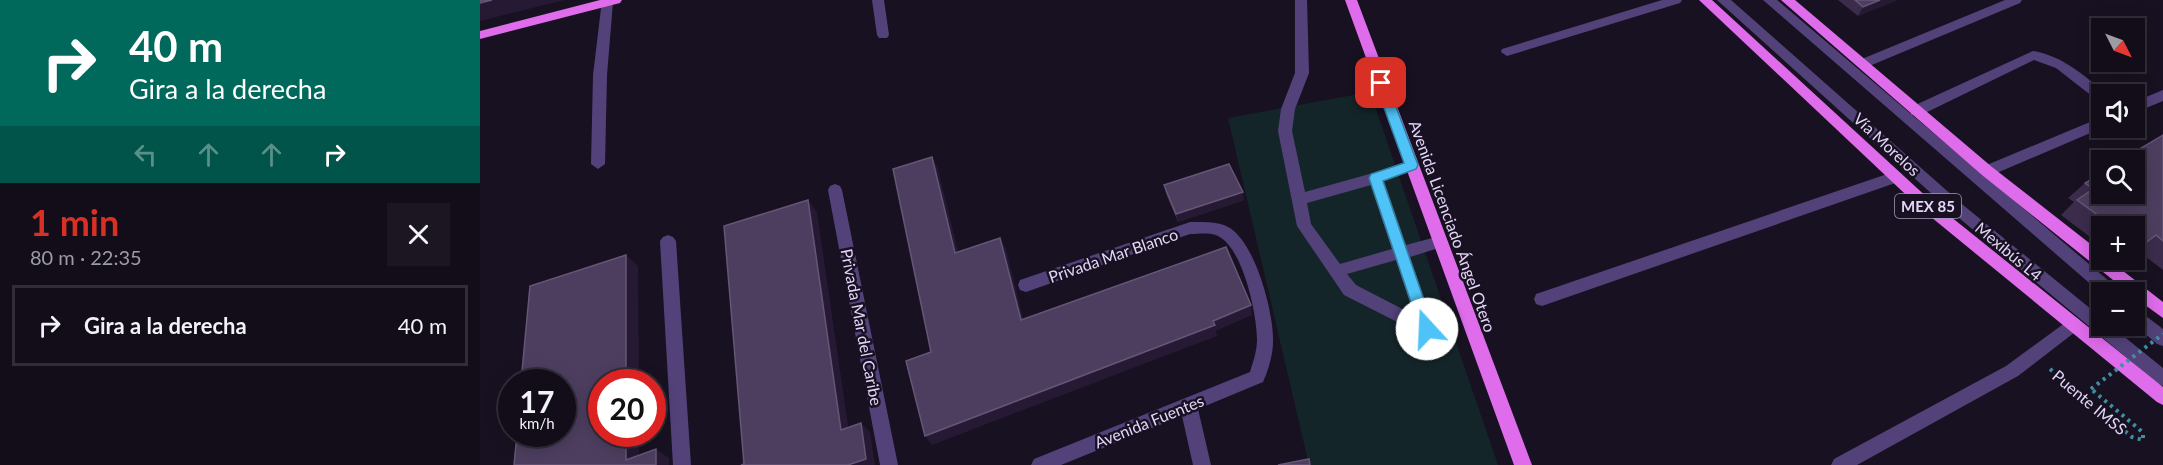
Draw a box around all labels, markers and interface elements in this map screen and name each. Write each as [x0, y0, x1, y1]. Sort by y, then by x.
north arrow [2091, 18, 2145, 72]
map controls [2091, 18, 2145, 336]
text: 40 m [129, 21, 223, 71]
icon: right [30, 24, 108, 102]
pin [1355, 57, 1406, 108]
icon: arrive [1364, 66, 1397, 99]
text: Gira a la derecha [129, 72, 326, 105]
button: sound [2091, 84, 2145, 138]
street label: Vía Morelos [1850, 108, 1924, 180]
street label: Avenida Licenciado Ángel Otero [1406, 117, 1500, 335]
icon: left [129, 138, 162, 171]
icon: ahead [192, 138, 225, 171]
icon: ahead [255, 138, 288, 171]
icon: right [318, 138, 351, 171]
button: search [2091, 150, 2145, 204]
road number: MEX 85 [1895, 194, 1961, 218]
text: 1 min [30, 200, 119, 244]
button: close [387, 203, 450, 266]
button: + [2091, 216, 2145, 270]
street label: Mexibús L4 [1972, 218, 2046, 284]
street label: Privada Mar Blanco [1046, 224, 1180, 286]
text: 80 m · 22:35 [30, 245, 142, 269]
street label: Privada Mar del Caribe [837, 247, 887, 407]
button: − [2091, 282, 2145, 336]
position arrow [1395, 297, 1459, 361]
icon: right [33, 309, 66, 342]
text: Gira a la derecha [84, 312, 247, 339]
text: 40 m [398, 312, 447, 339]
street label: Puente IMSS [2049, 366, 2131, 438]
speed limit sign: 20 [588, 369, 666, 447]
text: 17 [520, 383, 554, 419]
street label: Avenida Fuentes [1092, 390, 1206, 452]
text: km/h [519, 414, 555, 432]

